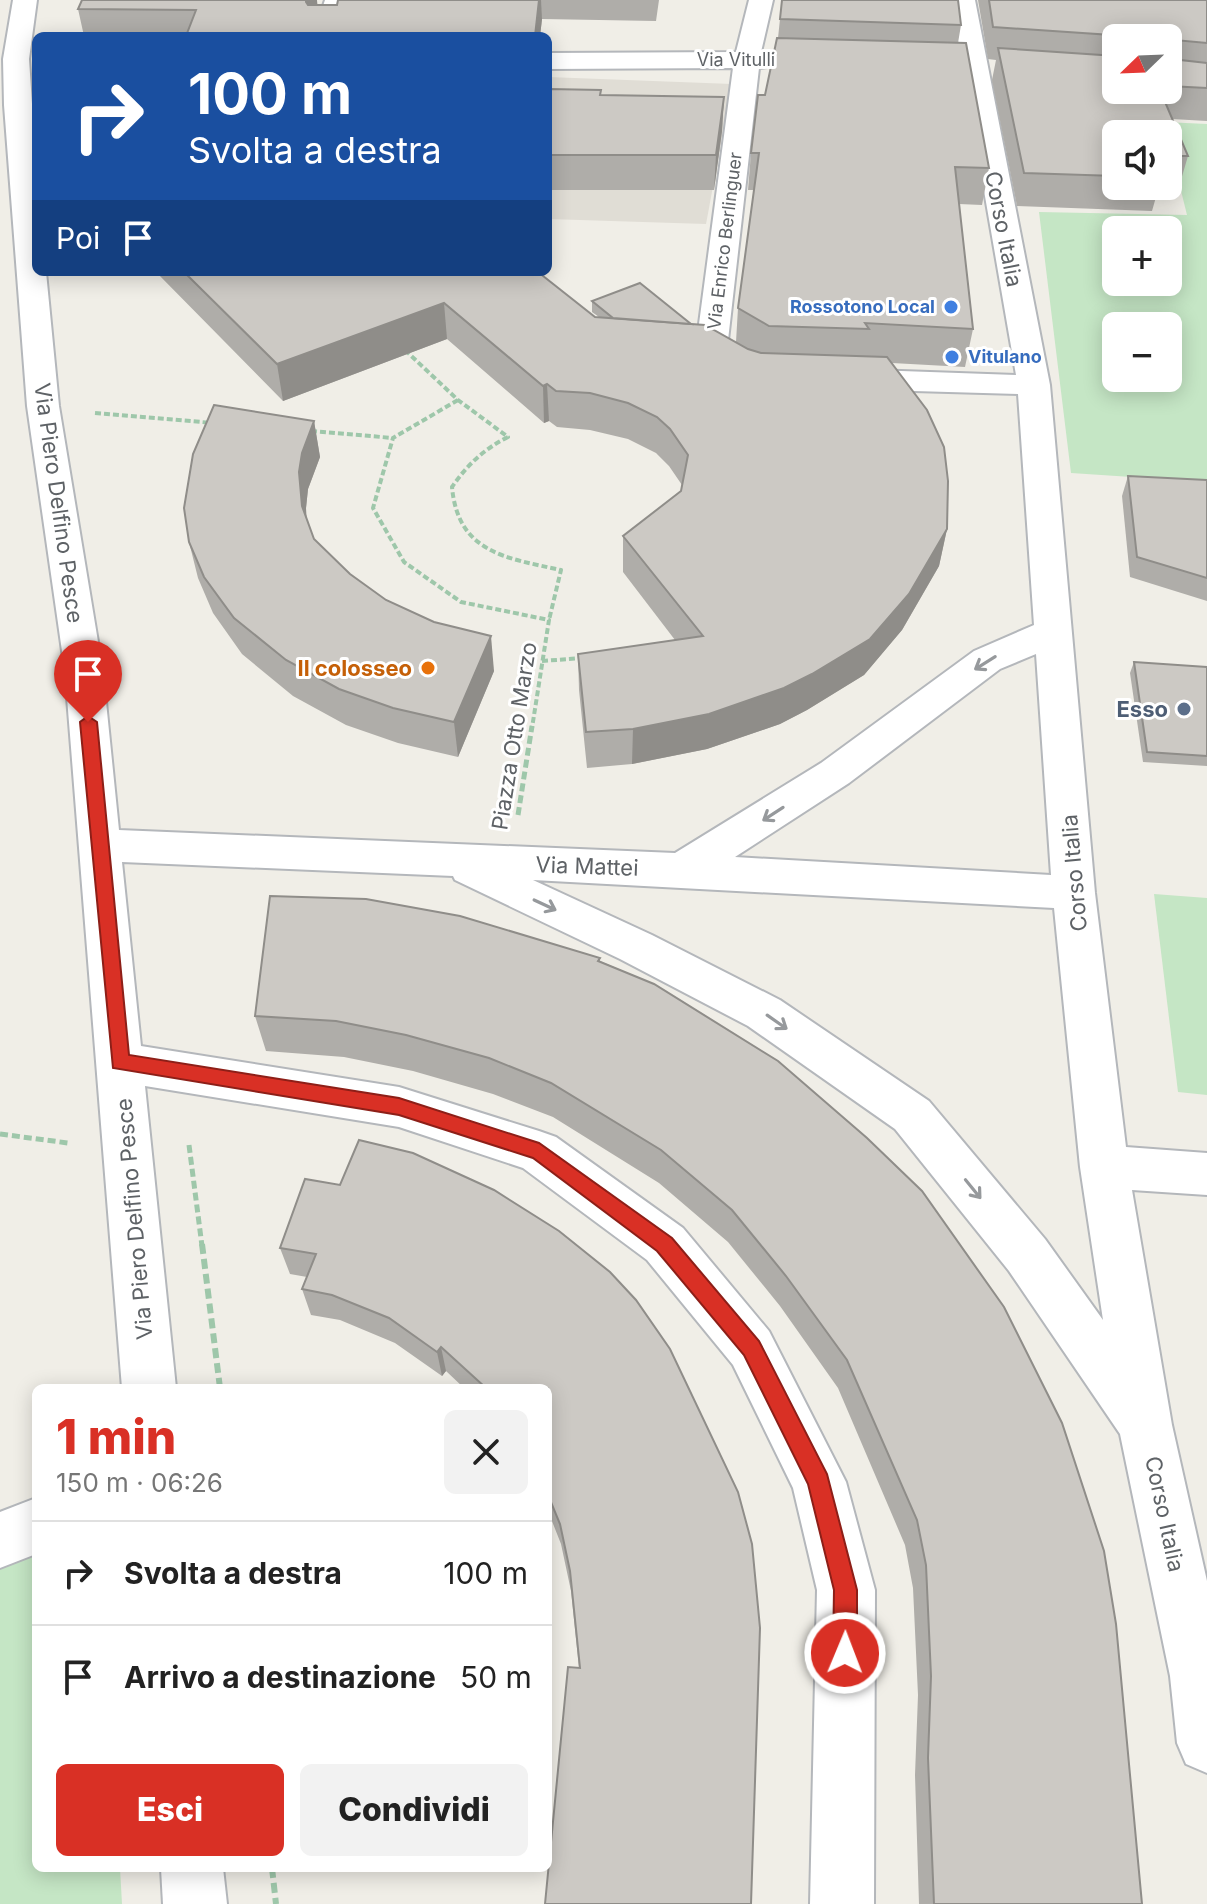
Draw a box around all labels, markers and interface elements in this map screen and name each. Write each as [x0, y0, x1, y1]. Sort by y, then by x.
north arrow [1102, 24, 1182, 104]
map controls [1102, 24, 1182, 392]
street label: Via Vitulli [697, 49, 775, 70]
text: 100 m [188, 60, 352, 128]
icon: right [56, 64, 160, 168]
button: sound [1102, 120, 1182, 200]
text: Svolta a destra [188, 128, 442, 172]
street label: Via Enrico Berlinguer [703, 151, 746, 331]
street label: Corso Italia [980, 169, 1028, 289]
icon: arrive [116, 216, 160, 260]
button: + [1102, 216, 1182, 296]
text: Poi [56, 220, 100, 256]
place label: Rossotono Local [790, 296, 935, 317]
marker: Rossotono Local [942, 298, 960, 316]
button: − [1102, 312, 1182, 392]
place label: Vitulano [968, 346, 1042, 367]
marker: Vitulano [943, 348, 961, 366]
street label: Via Piero Delfino Pesce [29, 381, 89, 625]
pin [54, 640, 122, 722]
street label: Piazza Otto Marzo [486, 640, 542, 832]
icon: arrive [66, 652, 110, 696]
place label: Il colosseo [298, 655, 412, 681]
one-way arrow [974, 656, 997, 672]
marker: Il colosseo [419, 659, 437, 677]
place label: Esso [1117, 696, 1168, 722]
marker: Esso [1175, 700, 1193, 718]
one-way arrow [762, 806, 785, 822]
street label: Corso Italia [1056, 813, 1092, 933]
street label: Via Mattei [535, 851, 639, 881]
one-way arrow [533, 898, 557, 913]
one-way arrow [766, 1014, 788, 1030]
street label: Via Piero Delfino Pesce [110, 1097, 158, 1341]
one-way arrow [964, 1179, 982, 1199]
text: 1 min [56, 1407, 176, 1466]
button: close [444, 1410, 528, 1494]
street label: Corso Italia [1140, 1454, 1190, 1574]
text: 150 m · 06:26 [56, 1467, 223, 1498]
icon: right [56, 1551, 100, 1595]
text: Svolta a destra [124, 1555, 342, 1591]
text: 100 m [443, 1555, 528, 1591]
position arrow [803, 1611, 887, 1695]
icon: arrive [56, 1655, 100, 1699]
text: Arrivo a destinazione [124, 1659, 436, 1695]
text: 50 m [460, 1659, 532, 1695]
button: Esci [56, 1764, 284, 1856]
button: Condividi [300, 1764, 528, 1856]

